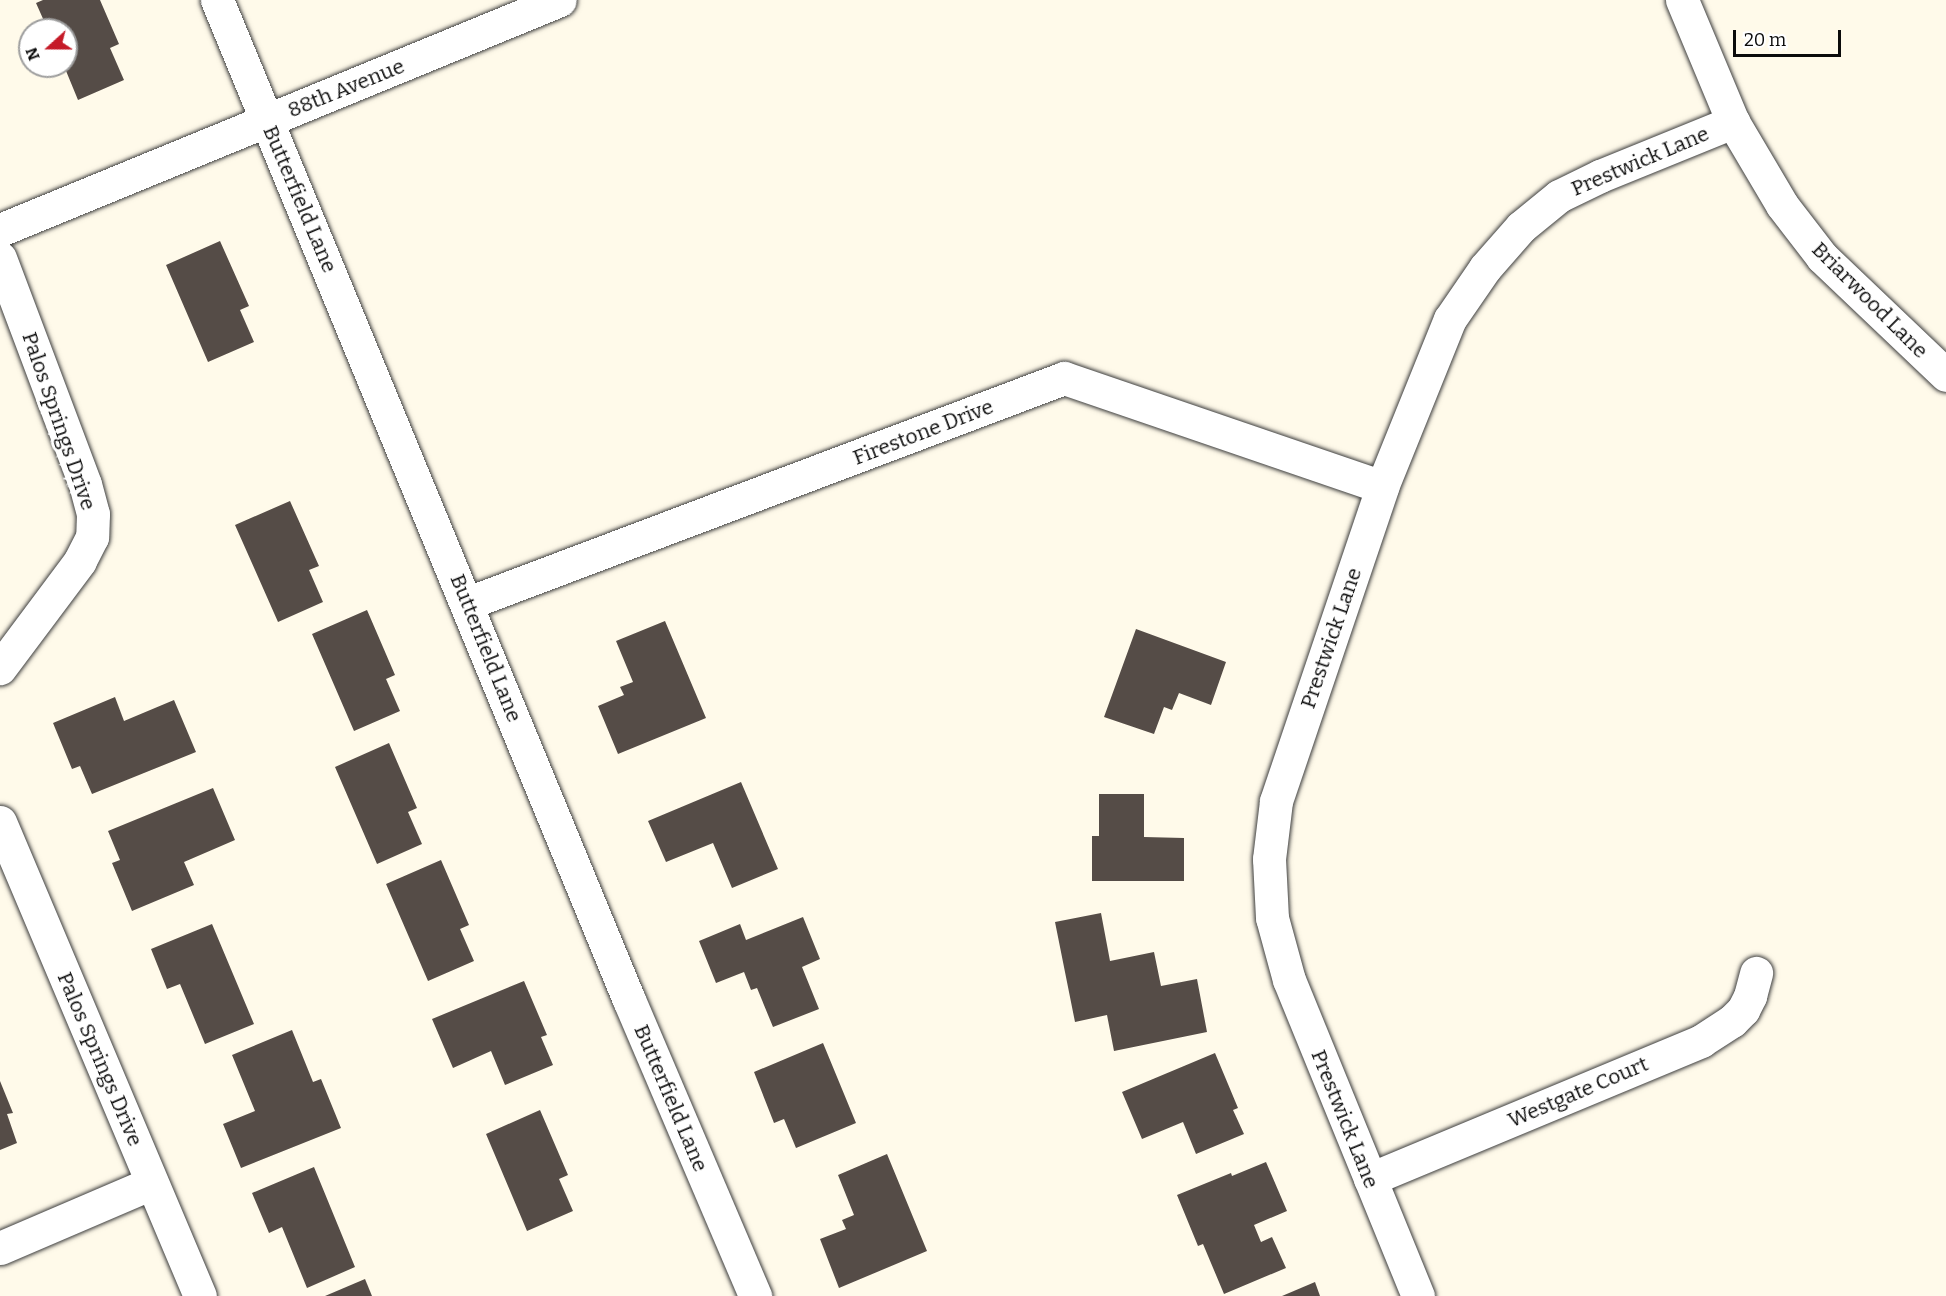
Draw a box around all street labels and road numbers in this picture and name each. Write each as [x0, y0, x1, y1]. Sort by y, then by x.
street label: 88th Avenue [284, 53, 408, 123]
street label: Prestwick Lane [1567, 121, 1713, 201]
street label: Butterfield Lane [258, 122, 342, 276]
street label: Briarwood Lane [1807, 237, 1933, 363]
street label: Palos Springs Drive [17, 329, 101, 513]
street label: Firestone Drive [849, 394, 997, 470]
street label: Prestwick Lane [1295, 564, 1367, 712]
street label: Butterfield Lane [445, 570, 527, 726]
street label: Palos Springs Drive [52, 968, 148, 1150]
street label: Butterfield Lane [629, 1021, 713, 1175]
street label: Prestwick Lane [1306, 1046, 1384, 1192]
street label: Westgate Court [1504, 1051, 1652, 1133]

